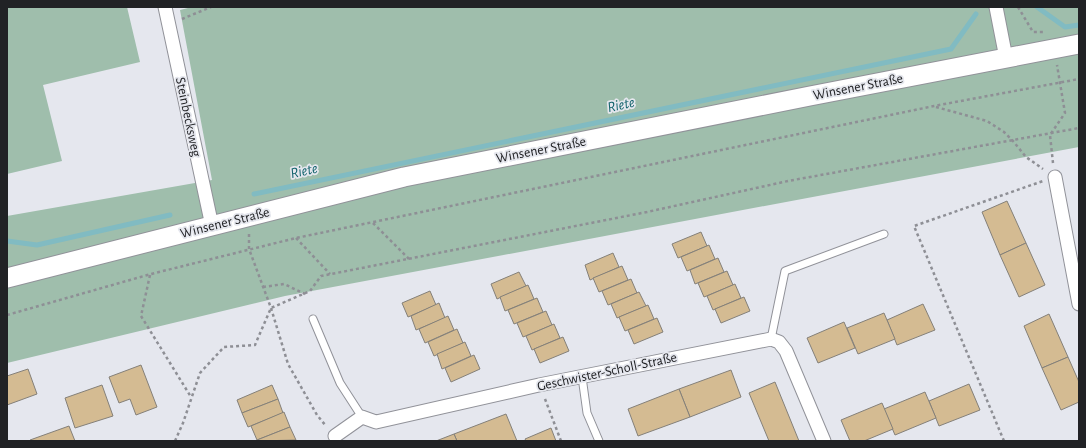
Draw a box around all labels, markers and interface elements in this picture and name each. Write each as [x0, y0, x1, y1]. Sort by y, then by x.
street label: Winsener Straße [812, 71, 904, 103]
street label: Steinbecksweg [173, 76, 203, 158]
water label: Riete [606, 95, 636, 115]
street label: Winsener Straße [495, 134, 587, 166]
water label: Riete [289, 161, 319, 181]
street label: Winsener Straße [179, 205, 271, 241]
street label: Geschwister-Scholl-Straße [536, 350, 678, 394]

